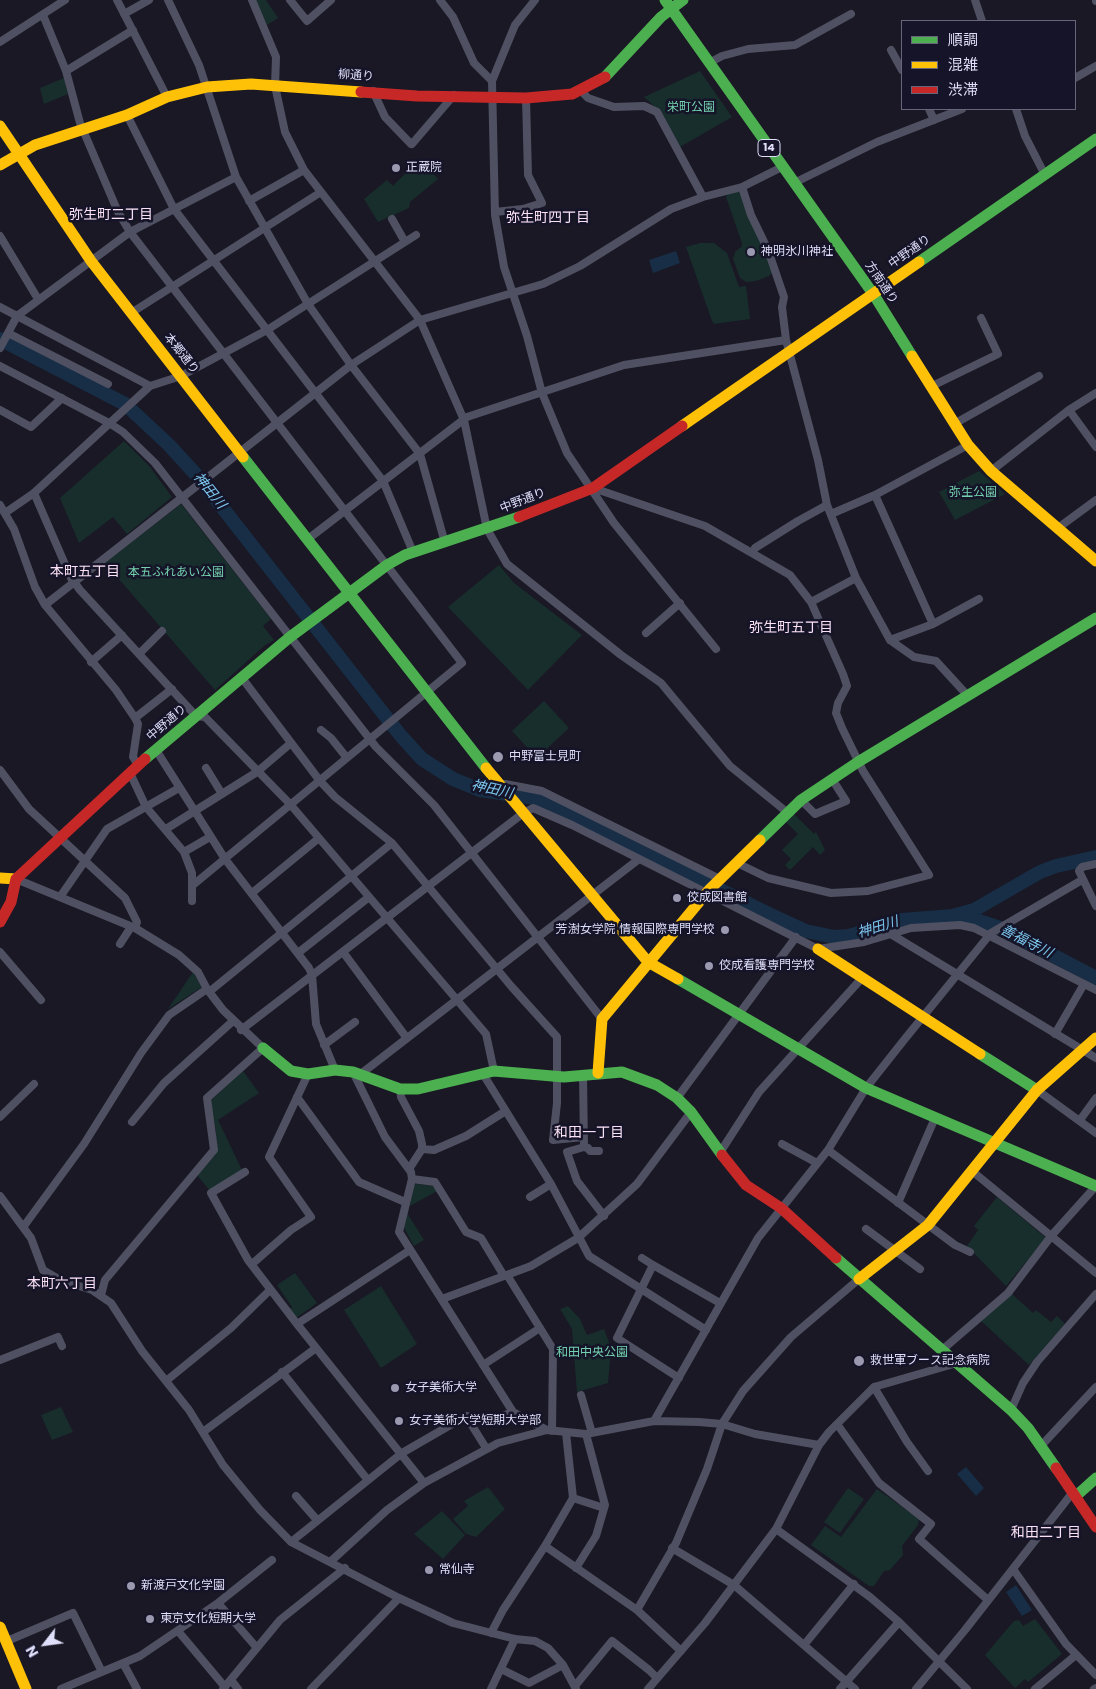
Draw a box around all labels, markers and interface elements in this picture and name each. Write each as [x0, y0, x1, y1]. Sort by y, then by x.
legend [901, 20, 1076, 110]
text: 順調 [948, 29, 978, 50]
text: 混雑 [948, 54, 978, 75]
street label: 柳通り [338, 68, 374, 84]
text: 渋滞 [948, 79, 978, 100]
park label: 栄町公園 [667, 101, 715, 115]
road number: 14 [758, 140, 780, 156]
place label: 正蔵院 [406, 161, 442, 175]
marker: 正蔵院 [390, 162, 402, 174]
district label: 弥生町二丁目 [69, 207, 153, 223]
district label: 弥生町四丁目 [506, 210, 590, 226]
street label: 中野通り [886, 232, 934, 272]
place label: 神明氷川神社 [761, 245, 833, 259]
marker: 神明氷川神社 [745, 246, 757, 258]
street label: 方南通り [862, 259, 900, 307]
street label: 本郷通り [161, 331, 201, 377]
water label: 神田川 [189, 469, 229, 513]
street label: 中野通り [498, 486, 548, 516]
park label: 弥生公園 [949, 486, 997, 500]
district label: 本町五丁目 [50, 564, 120, 580]
park label: 本五ふれあい公園 [128, 566, 224, 580]
district label: 弥生町五丁目 [749, 620, 833, 636]
street label: 中野通り [144, 702, 190, 744]
marker: 中野富士見町 [491, 750, 505, 764]
place label: 中野富士見町 [509, 750, 581, 764]
water label: 神田川 [470, 777, 514, 803]
place label: 佼成図書館 [687, 891, 747, 905]
marker: 佼成図書館 [671, 892, 683, 904]
water label: 神田川 [855, 914, 901, 942]
water label: 善福寺川 [997, 922, 1055, 962]
place label: 芳澍女学院 情報国際専門学校 [556, 923, 715, 937]
marker: 芳澍女学院 情報国際専門学校 [719, 924, 731, 936]
place label: 佼成看護専門学校 [719, 959, 815, 973]
marker: 佼成看護専門学校 [703, 960, 715, 972]
district label: 和田一丁目 [554, 1125, 624, 1141]
district label: 本町六丁目 [27, 1276, 97, 1292]
park label: 和田中央公園 [556, 1346, 628, 1360]
marker: 救世軍ブース記念病院 [852, 1354, 866, 1368]
place label: 救世軍ブース記念病院 [870, 1354, 990, 1368]
place label: 女子美術大学 [405, 1381, 477, 1395]
marker: 女子美術大学 [389, 1382, 401, 1394]
place label: 女子美術大学短期大学部 [409, 1414, 541, 1428]
marker: 女子美術大学短期大学部 [393, 1415, 405, 1427]
district label: 和田二丁目 [1011, 1525, 1081, 1541]
place label: 常仙寺 [439, 1563, 475, 1577]
marker: 常仙寺 [423, 1564, 435, 1576]
place label: 新渡戸文化学園 [141, 1579, 225, 1593]
marker: 新渡戸文化学園 [125, 1580, 137, 1592]
place label: 東京文化短期大学 [160, 1612, 256, 1626]
marker: 東京文化短期大学 [144, 1613, 156, 1625]
north arrow [20, 1619, 70, 1669]
text: N [21, 1642, 43, 1661]

